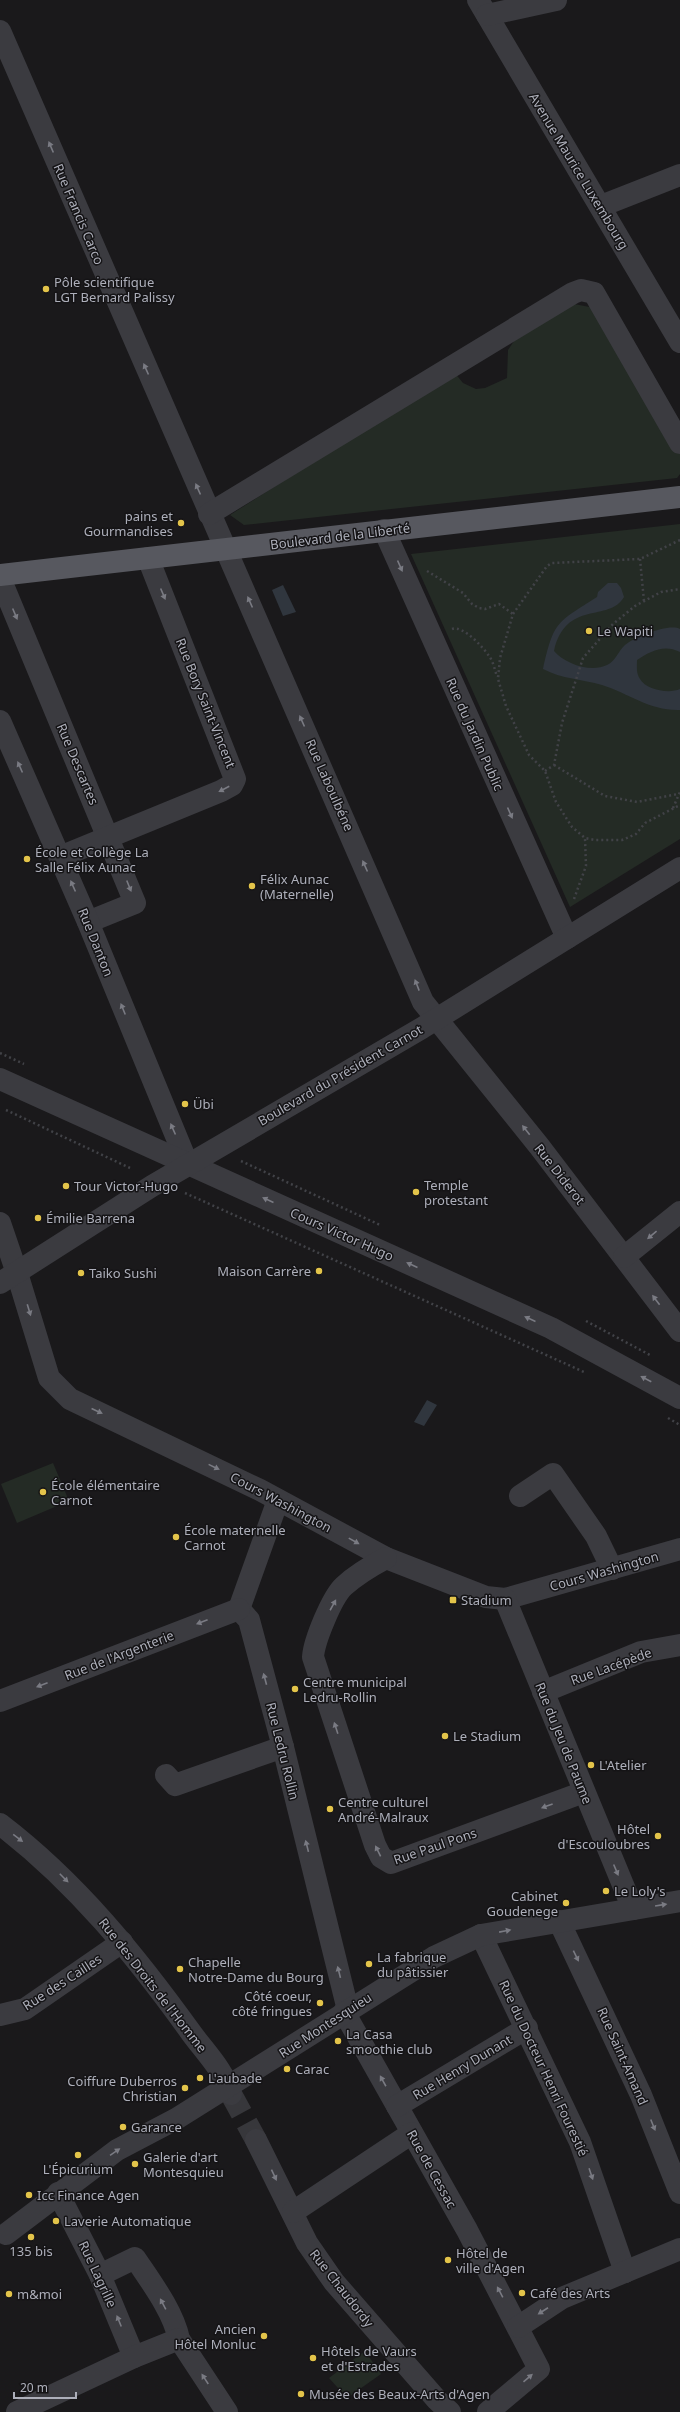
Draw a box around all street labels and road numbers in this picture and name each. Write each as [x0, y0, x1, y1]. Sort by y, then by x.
street label: Avenue Maurice Luxembourg [525, 89, 633, 253]
street label: Rue Francis Carco [50, 161, 108, 267]
street label: Boulevard de la Liberté [269, 518, 411, 554]
street label: Rue Bory Saint-Vincent [172, 635, 240, 771]
street label: Rue du Jardin Public [442, 675, 508, 793]
street label: Rue Descartes [53, 720, 103, 808]
street label: Rue Laboulbéne [302, 736, 358, 834]
street label: Rue Danton [74, 905, 118, 979]
street label: Boulevard du Président Carnot [254, 1020, 426, 1130]
street label: Rue Diderot [531, 1140, 590, 1208]
street label: Cours Victor Hugo [287, 1203, 397, 1265]
street label: Cours Washington [227, 1468, 335, 1536]
street label: Cours Washington [547, 1547, 661, 1595]
street label: Rue de l'Argenterie [62, 1626, 176, 1684]
street label: Rue Lacépède [568, 1643, 654, 1689]
street label: Rue du Jeu de Paume [531, 1679, 597, 1807]
street label: Rue Ledru Rollin [262, 1700, 304, 1802]
street label: Rue Paul Pons [391, 1823, 479, 1869]
street label: Rue des Droits de l'Homme [95, 1914, 211, 2056]
street label: Rue des Cailles [19, 1950, 105, 2014]
street label: Rue du Docteur Henri Fourestié [495, 1977, 593, 2159]
street label: Rue Montesquieu [275, 1988, 375, 2062]
street label: Rue Saint-Amand [593, 2004, 653, 2108]
street label: Rue Henry Dunant [409, 2030, 515, 2104]
street label: Rue de Cessac [403, 2127, 461, 2211]
street label: Rue Lagrille [75, 2238, 121, 2310]
street label: Rue Chaudordy [306, 2245, 378, 2331]

